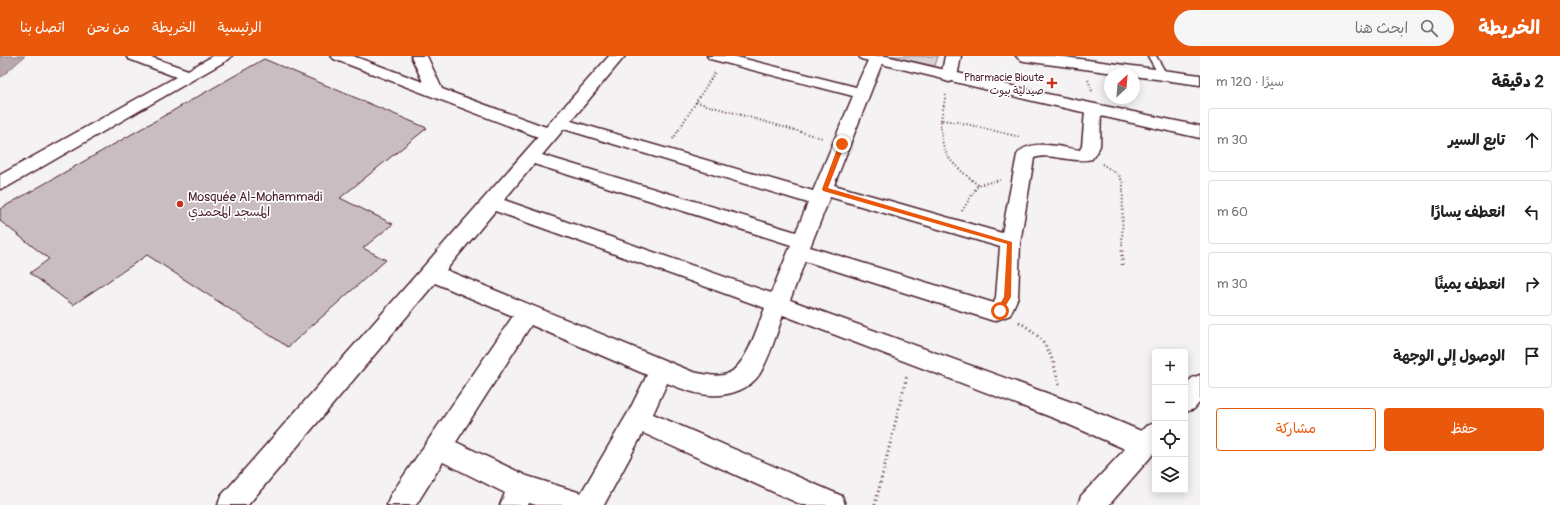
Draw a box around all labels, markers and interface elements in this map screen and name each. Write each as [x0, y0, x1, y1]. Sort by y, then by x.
search box [1174, 10, 1454, 46]
text: الخريطة [1478, 16, 1540, 40]
icon: search [1418, 17, 1440, 39]
text: اتصل بنا [20, 19, 65, 36]
text: من نحن [87, 19, 130, 36]
text: الخريطة [152, 19, 196, 36]
text: الرئيسية [218, 19, 262, 36]
text: ابحث هنا [1355, 19, 1408, 38]
north arrow [1104, 68, 1140, 104]
place label: Pharmacie Bioute صيدلية بيوت [964, 71, 1045, 98]
text: 2 دقيقة [1492, 71, 1544, 92]
text: سيرًا · 120 m [1216, 74, 1284, 90]
marker: Pharmacie Bioute صيدلية بيوت [1047, 78, 1057, 88]
icon: ahead [1521, 129, 1543, 151]
text: تابع السير [1448, 131, 1505, 150]
text: 30 m [1217, 132, 1248, 148]
route end [833, 135, 851, 153]
place label: Mosquée Al-Mohammadi المسجد المحمدي [188, 189, 322, 221]
marker: Mosquée Al-Mohammadi المسجد المحمدي [175, 199, 185, 209]
icon: left [1521, 201, 1543, 223]
text: انعطف يسارًا [1431, 203, 1505, 222]
text: 60 m [1217, 204, 1248, 220]
icon: right [1521, 273, 1543, 295]
text: انعطف يمينًا [1435, 275, 1505, 294]
text: 30 m [1217, 276, 1248, 292]
route start [991, 302, 1009, 320]
icon: arrive [1521, 345, 1543, 367]
text: الوصول إلى الوجهة [1393, 347, 1505, 366]
map controls [1152, 349, 1188, 493]
button: + [1152, 349, 1188, 385]
button: − [1152, 385, 1188, 421]
button: مشاركة [1216, 408, 1376, 451]
button: حفظ [1384, 408, 1544, 451]
button: locate [1152, 421, 1188, 457]
button: layers [1152, 457, 1188, 493]

